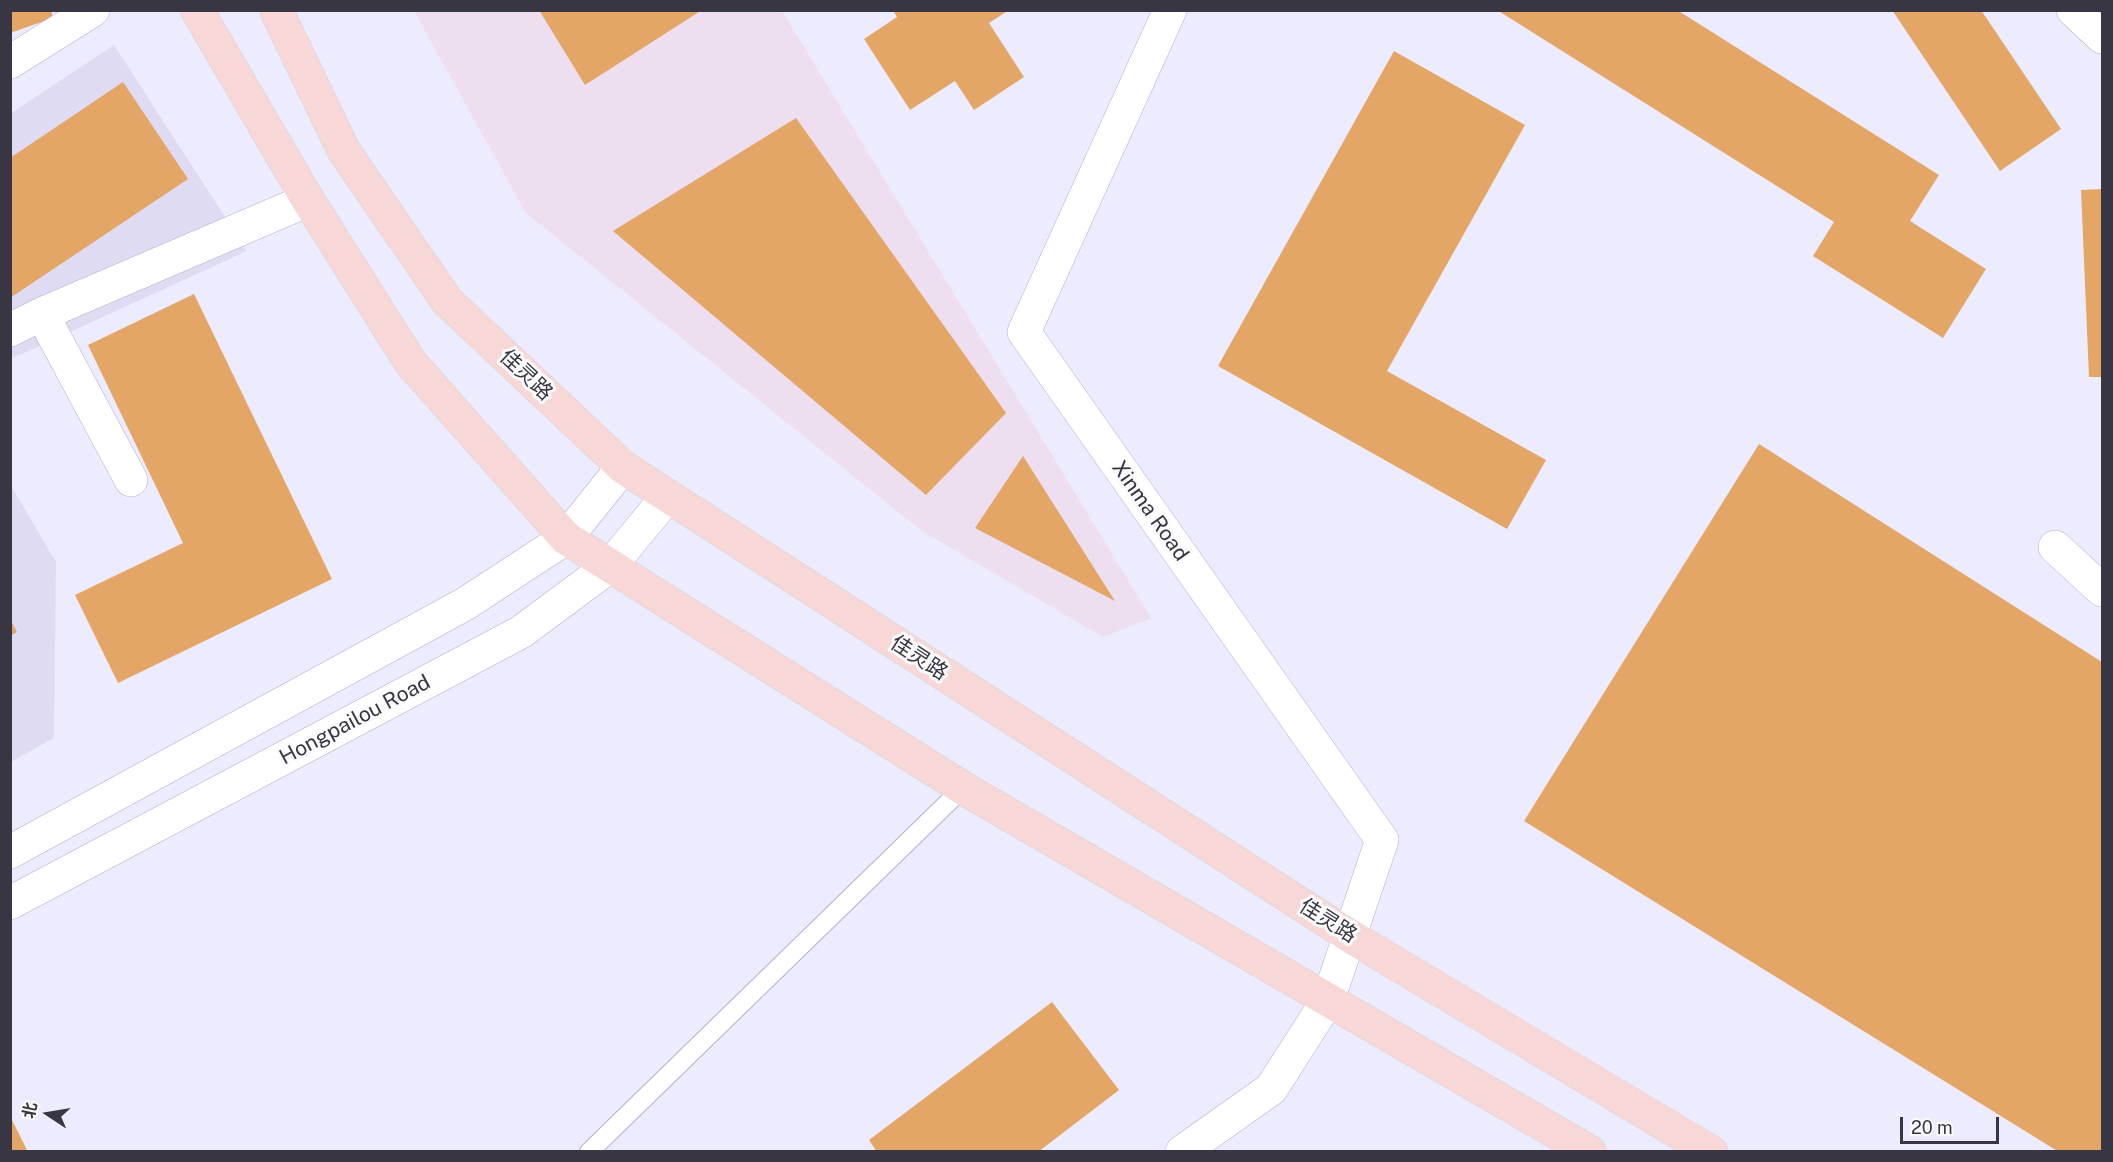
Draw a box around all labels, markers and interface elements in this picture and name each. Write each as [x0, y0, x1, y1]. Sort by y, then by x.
street label: 佳灵路 [494, 344, 558, 406]
street label: Xinma Road [1106, 456, 1194, 566]
street label: 佳灵路 [886, 630, 952, 686]
street label: Hongpailou Road [275, 670, 435, 770]
street label: 佳灵路 [1295, 894, 1361, 948]
north arrow [18, 1084, 78, 1144]
text: 北 [19, 1100, 41, 1120]
scale bar [1903, 1105, 2002, 1143]
text: 20 m [1911, 1117, 1953, 1138]

